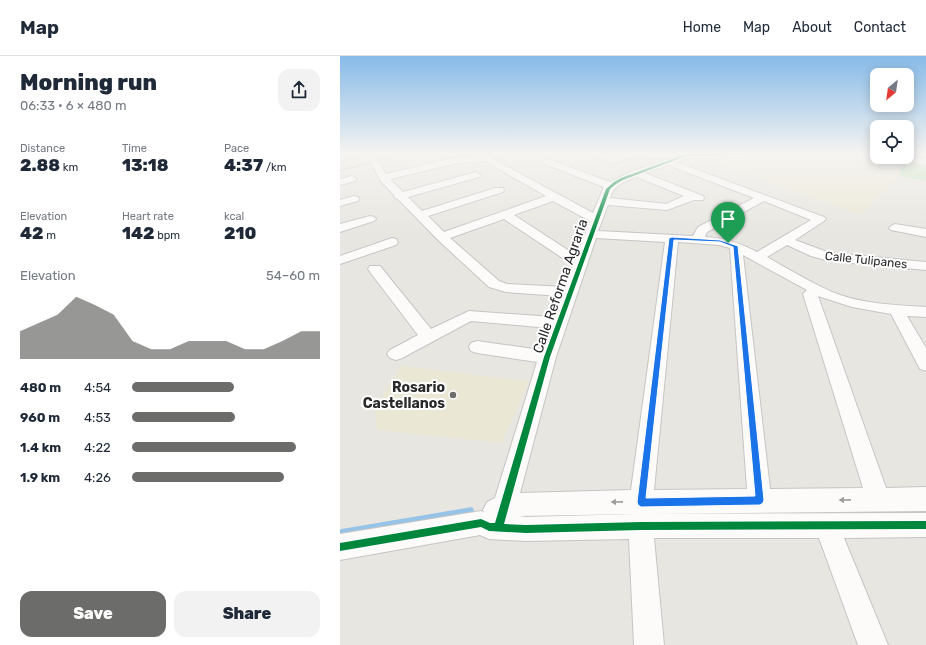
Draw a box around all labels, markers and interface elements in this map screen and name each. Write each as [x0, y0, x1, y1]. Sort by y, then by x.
text: Map [20, 16, 59, 39]
text: Home [683, 19, 721, 36]
text: Map [743, 19, 770, 36]
text: About [792, 19, 832, 36]
text: Contact [854, 19, 906, 36]
north arrow [870, 68, 914, 112]
map controls [870, 68, 914, 164]
text: Morning run [20, 69, 157, 96]
button: share [278, 69, 320, 111]
text: 06:33 · 6 × 480 m [20, 98, 127, 113]
button: locate [870, 120, 914, 164]
text: Distance [20, 142, 65, 155]
text: Time [122, 142, 147, 155]
text: Pace [224, 142, 249, 155]
text: 2.88 [20, 155, 60, 175]
text: 13:18 [122, 155, 169, 175]
text: 4:37 [224, 155, 263, 175]
text: km [60, 161, 78, 174]
text: /km [263, 161, 287, 174]
pin [711, 202, 745, 243]
icon: arrive [717, 208, 739, 230]
text: Elevation [20, 210, 67, 223]
text: Heart rate [122, 210, 174, 223]
text: kcal [224, 210, 244, 223]
street label: Calle Reforma Agraria [530, 217, 591, 356]
text: 42 [20, 223, 44, 243]
text: 142 [122, 223, 155, 243]
text: 210 [224, 223, 256, 243]
text: m [44, 229, 56, 242]
text: bpm [155, 229, 180, 242]
street label: Calle Tulipanes [824, 249, 908, 271]
text: Elevation [20, 268, 76, 283]
text: 54–60 m [266, 268, 320, 283]
place label: Rosario Castellanos [363, 379, 445, 412]
text: 480 m [20, 380, 61, 395]
text: 4:54 [84, 380, 111, 395]
marker: Rosario Castellanos [448, 390, 458, 400]
text: 960 m [20, 410, 60, 425]
text: 4:53 [84, 410, 111, 425]
text: 1.4 km [20, 440, 61, 455]
text: 4:22 [84, 440, 111, 455]
text: 1.9 km [20, 470, 60, 485]
text: 4:26 [84, 470, 111, 485]
one-way arrow [839, 496, 851, 503]
one-way arrow [610, 499, 623, 505]
button: Save [20, 591, 166, 637]
button: Share [174, 591, 320, 637]

